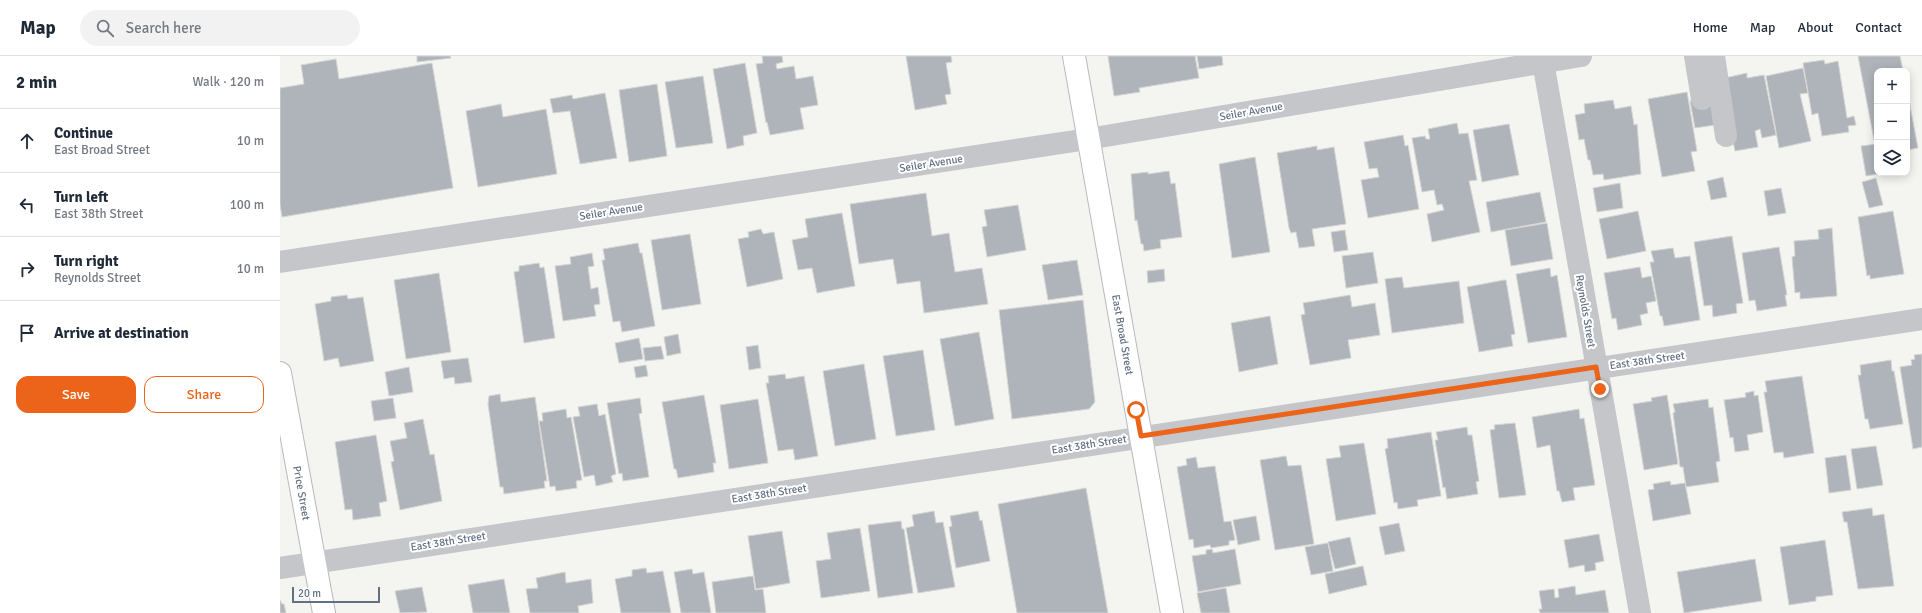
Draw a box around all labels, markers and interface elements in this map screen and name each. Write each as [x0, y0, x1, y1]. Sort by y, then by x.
search box [80, 10, 360, 46]
text: Map [20, 16, 56, 40]
icon: search [94, 17, 116, 39]
text: Search here [126, 19, 201, 37]
text: Home [1693, 19, 1728, 36]
text: Map [1750, 19, 1775, 36]
text: About [1797, 19, 1833, 36]
text: Contact [1855, 19, 1902, 36]
map controls [1874, 68, 1910, 176]
button: + [1874, 68, 1910, 104]
text: 2 min [16, 72, 57, 93]
text: Walk · 120 m [193, 74, 264, 90]
street label: Seiler Avenue [1218, 100, 1284, 123]
button: − [1874, 104, 1910, 140]
text: Continue [54, 124, 113, 142]
icon: ahead [16, 130, 38, 152]
text: 10 m [237, 133, 264, 149]
button: layers [1874, 140, 1910, 176]
text: East Broad Street [54, 142, 150, 158]
street label: Seiler Avenue [898, 152, 964, 175]
text: Turn left [54, 188, 108, 206]
icon: left [16, 194, 38, 216]
text: 100 m [230, 197, 264, 213]
street label: Seiler Avenue [578, 200, 644, 223]
text: East 38th Street [54, 206, 143, 222]
text: Turn right [54, 252, 119, 270]
icon: right [16, 258, 38, 280]
text: 10 m [237, 261, 264, 277]
text: Reynolds Street [54, 270, 141, 286]
street label: Reynolds Street [1573, 274, 1598, 349]
street label: East Broad Street [1109, 294, 1136, 376]
icon: arrive [16, 322, 38, 344]
text: Arrive at destination [54, 324, 189, 342]
street label: East 38th Street [1609, 349, 1686, 372]
button: Save [16, 376, 136, 413]
button: Share [144, 376, 264, 413]
route end [1591, 380, 1609, 398]
route start [1127, 401, 1145, 419]
street label: East 38th Street [1051, 432, 1128, 457]
street label: Price Street [290, 465, 313, 521]
street label: East 38th Street [731, 481, 808, 506]
street label: East 38th Street [410, 529, 487, 554]
scale bar [292, 585, 380, 604]
text: 20 m [298, 587, 321, 600]

